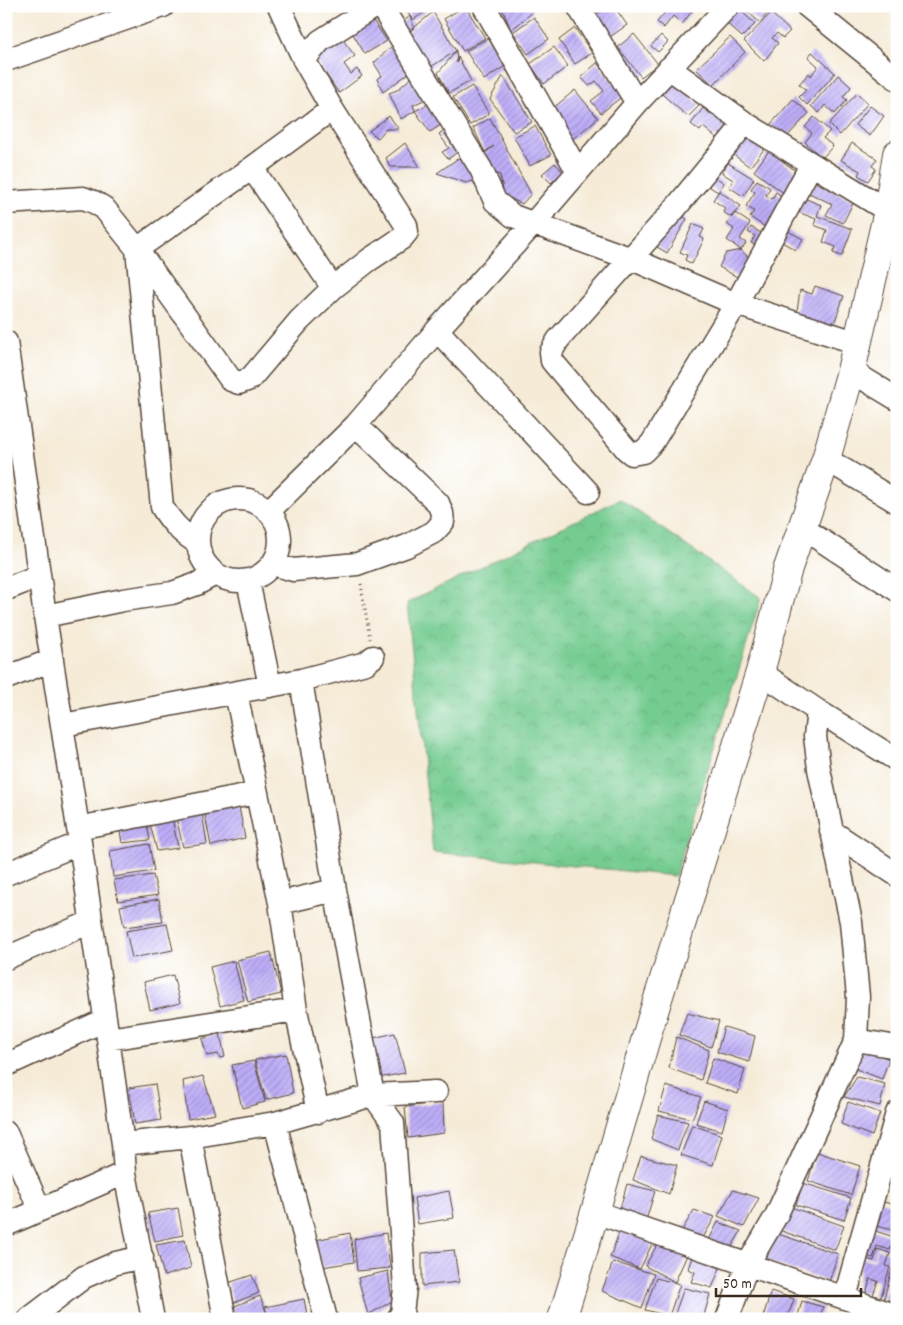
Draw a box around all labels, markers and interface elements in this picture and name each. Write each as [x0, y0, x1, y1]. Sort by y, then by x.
scale bar [716, 1265, 860, 1297]
text: 50 m [723, 1274, 752, 1296]

